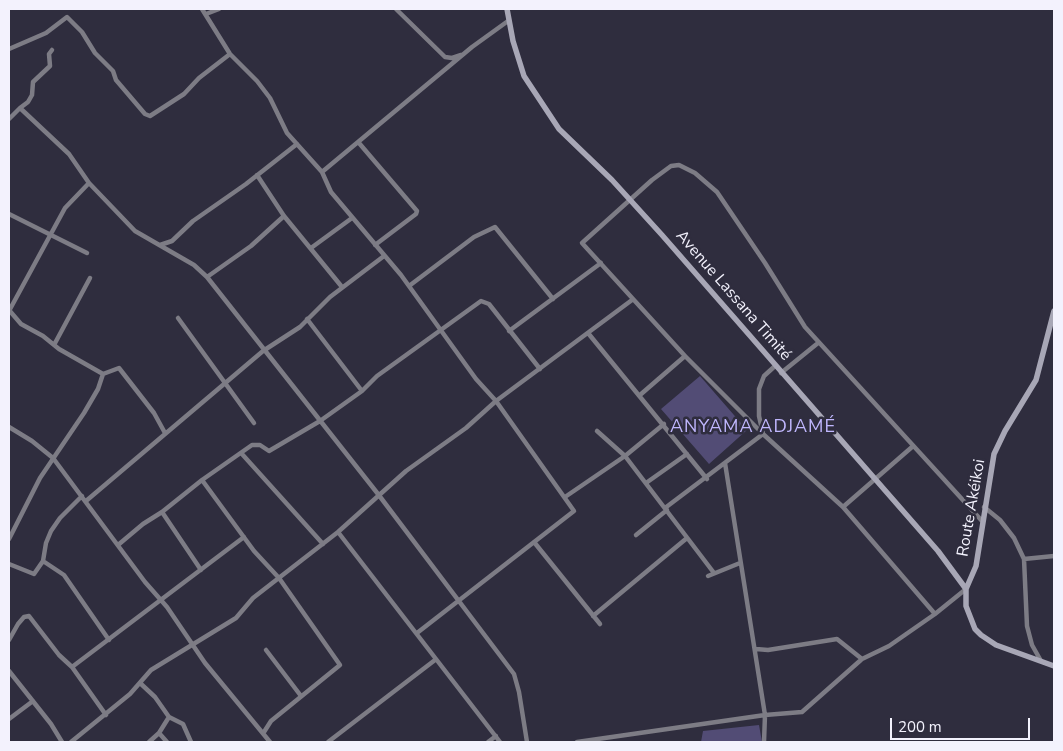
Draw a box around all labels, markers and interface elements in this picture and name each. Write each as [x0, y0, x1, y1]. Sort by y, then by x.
street label: Avenue Lassana Timité [671, 227, 795, 365]
district label: ANYAMA ADJAMÉ [668, 417, 838, 439]
street label: Route Akéikoi [954, 458, 990, 558]
scale bar [893, 708, 1033, 740]
text: 200 m [898, 717, 942, 737]

